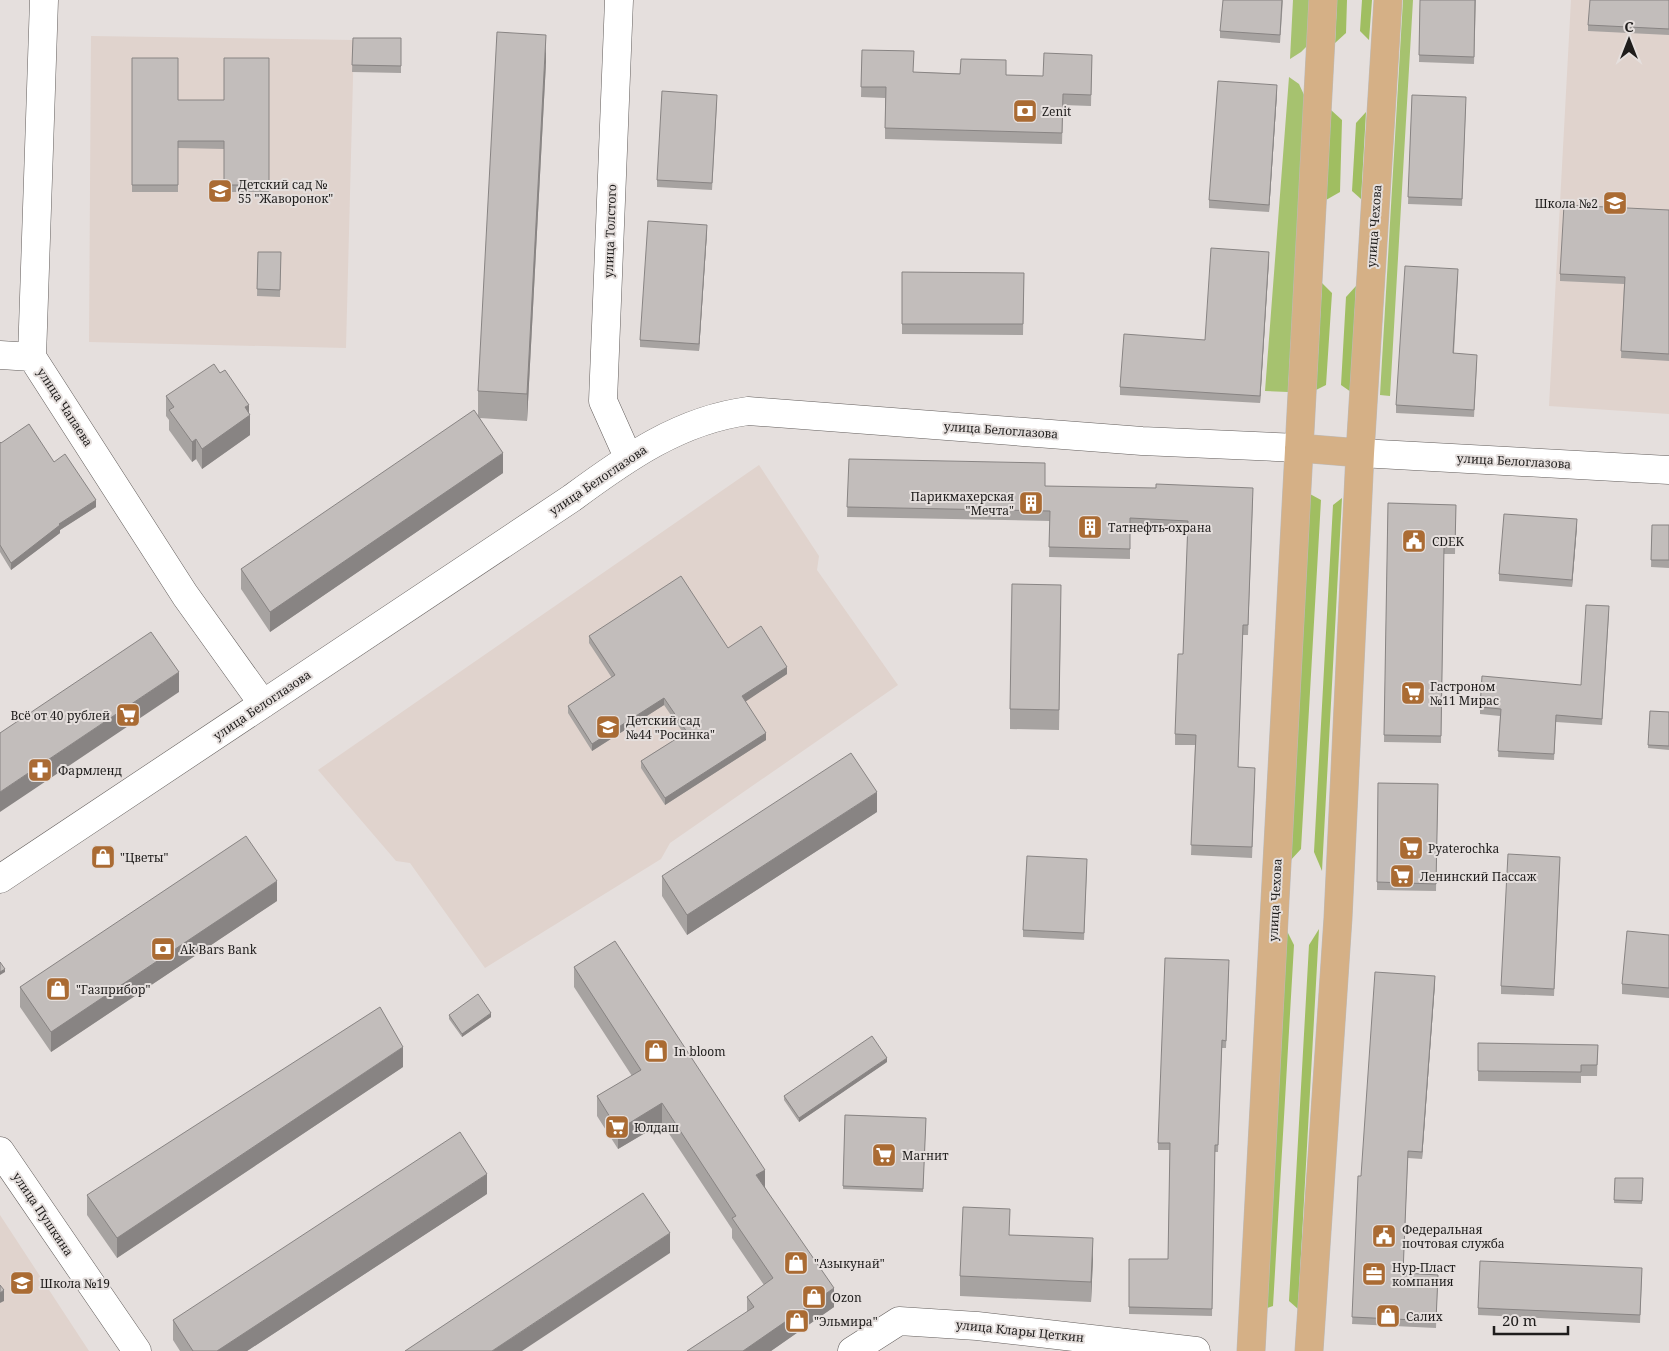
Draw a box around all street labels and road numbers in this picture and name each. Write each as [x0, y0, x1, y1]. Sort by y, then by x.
street label: улица Толстого [600, 184, 620, 278]
street label: улица Чехова [1363, 184, 1385, 268]
street label: улица Чапаева [33, 364, 97, 450]
street label: улица Белоглазова [943, 418, 1059, 442]
street label: улица Белоглазова [546, 441, 650, 519]
street label: улица Белоглазова [1456, 450, 1572, 472]
street label: улица Белоглазова [210, 666, 314, 744]
street label: улица Чехова [1264, 858, 1286, 942]
street label: улица Пушкина [9, 1169, 77, 1259]
street label: улица Клары Цеткин [955, 1316, 1085, 1346]

